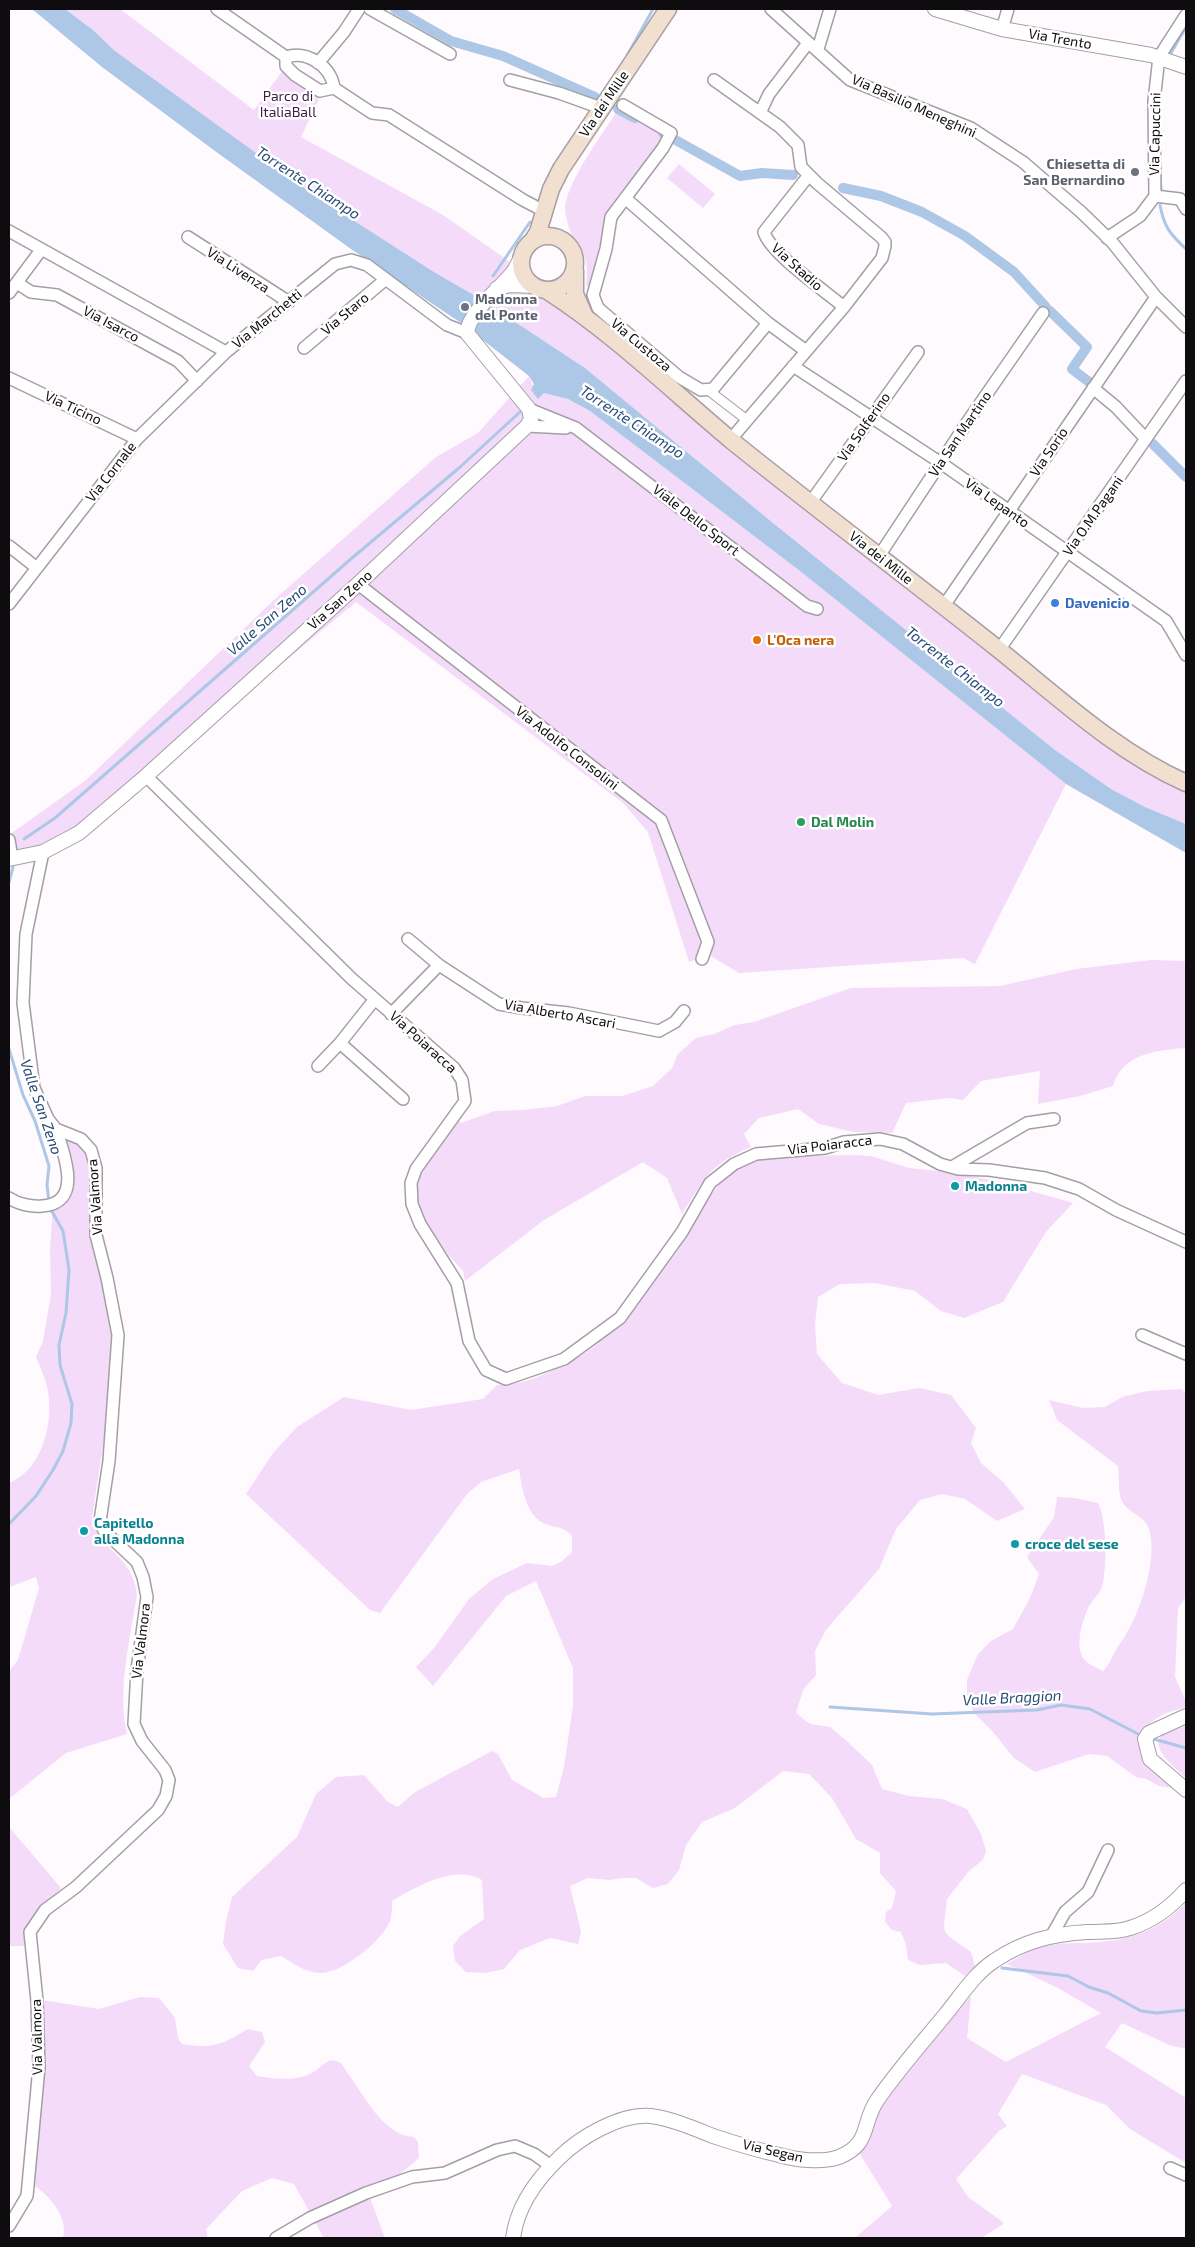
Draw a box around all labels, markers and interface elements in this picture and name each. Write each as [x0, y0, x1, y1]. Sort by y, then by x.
street label: Via Trento [1027, 25, 1093, 53]
street label: Via dei Mille [576, 68, 632, 140]
street label: Via Basilio Meneghini [849, 71, 979, 141]
park label: Parco di ItaliaBall [260, 88, 316, 120]
street label: Via Capuccini [1146, 92, 1164, 176]
water label: Torrente Chiampo [252, 143, 364, 223]
place label: Chiesetta di San Bernardino [1023, 156, 1125, 188]
marker: Chiesetta di San Bernardino [1129, 166, 1141, 178]
street label: Via Stadio [768, 240, 826, 294]
street label: Via Livenza [204, 244, 272, 296]
street label: Via Marchetti [229, 286, 305, 352]
street label: Via Staro [318, 289, 372, 339]
place label: Madonna del Ponte [475, 291, 538, 324]
marker: Madonna del Ponte [459, 301, 471, 313]
street label: Via Isarco [80, 302, 142, 346]
street label: Via Custoza [607, 315, 675, 375]
water label: Torrente Chiampo [576, 382, 688, 462]
street label: Via Ticino [42, 388, 104, 428]
street label: Via San Martino [925, 388, 995, 480]
street label: Via Solferino [834, 389, 894, 465]
street label: Via Sorio [1026, 424, 1072, 480]
street label: Via Cornale [82, 439, 140, 505]
street label: Via O.M.Pagani [1059, 473, 1127, 559]
street label: Via Lepanto [962, 475, 1032, 531]
street label: Viale Dello Sport [649, 481, 743, 559]
street label: Via dei Mille [846, 528, 916, 588]
street label: Via San Zeno [304, 567, 376, 633]
water label: Valle San Zeno [223, 580, 311, 660]
place label: Davenicio [1065, 595, 1130, 611]
marker: Davenicio [1049, 597, 1061, 609]
water label: Torrente Chiampo [902, 623, 1008, 711]
place label: L'Oca nera [767, 632, 834, 648]
marker: L'Oca nera [751, 634, 763, 646]
street label: Via Adolfo Consolini [512, 703, 622, 793]
place label: Dal Molin [811, 814, 874, 830]
marker: Dal Molin [795, 816, 807, 828]
street label: Via Alberto Ascari [503, 996, 617, 1032]
street label: Via Poiaracca [386, 1007, 460, 1077]
water label: Valle San Zeno [16, 1057, 66, 1157]
street label: Via Poiaracca [787, 1132, 873, 1158]
street label: Via Valmora [84, 1158, 106, 1236]
place label: Madonna [965, 1178, 1027, 1194]
marker: Madonna [949, 1180, 961, 1192]
place label: Capitello alla Madonna [94, 1515, 184, 1548]
marker: Capitello alla Madonna [78, 1525, 90, 1537]
place label: croce del sese [1025, 1536, 1119, 1552]
marker: croce del sese [1009, 1538, 1021, 1550]
street label: Via Valmora [128, 1602, 154, 1680]
water label: Valle Braggion [962, 1686, 1062, 1710]
street label: Via Valmora [28, 1999, 46, 2075]
street label: Via Segan [741, 2136, 805, 2166]

